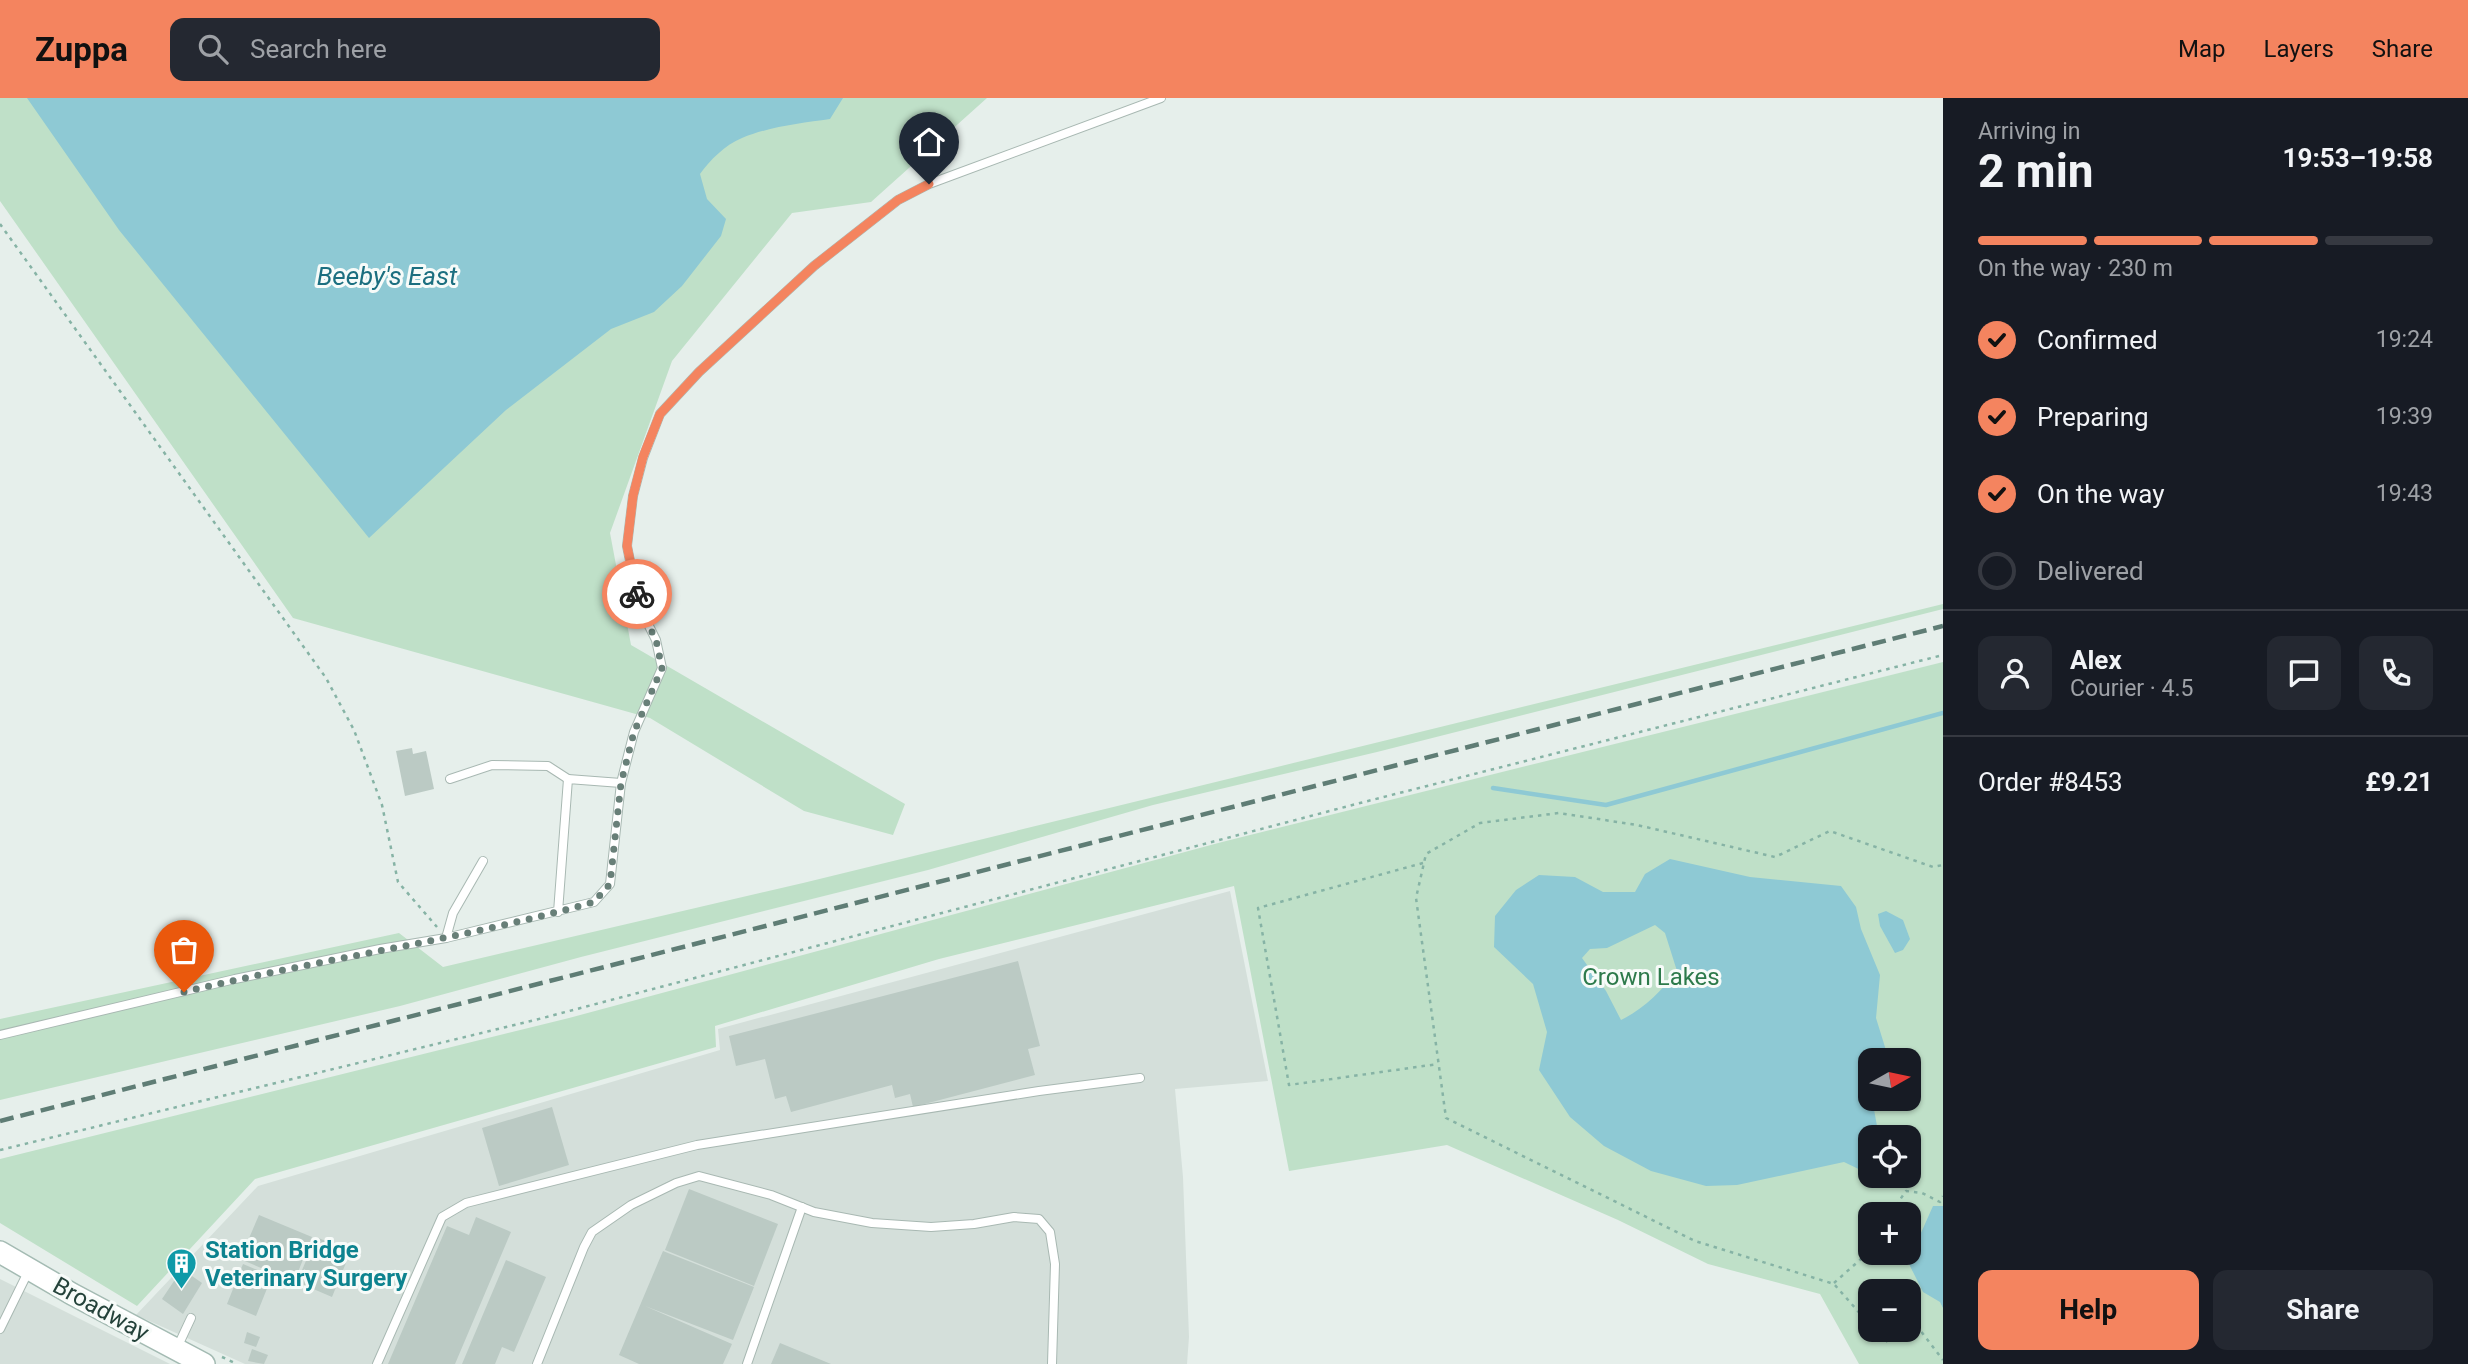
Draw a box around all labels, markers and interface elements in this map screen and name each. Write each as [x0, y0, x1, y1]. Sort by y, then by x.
search box [170, 18, 660, 81]
text: Zuppa [35, 30, 128, 69]
icon: search [194, 30, 232, 68]
text: Search here [250, 34, 387, 64]
text: Map [2178, 35, 2226, 63]
text: Layers [2264, 35, 2334, 63]
text: Share [2372, 35, 2433, 63]
pin [899, 112, 959, 184]
text: Arriving in [1978, 118, 2081, 145]
icon: home [910, 123, 948, 161]
text: 19:53–19:58 [2283, 143, 2433, 173]
text: 2 min [1978, 144, 2094, 198]
text: On the way · 230 m [1978, 255, 2173, 282]
water label: Beeby's East [317, 261, 458, 291]
icon: check [1978, 321, 2016, 359]
text: Confirmed [2037, 325, 2158, 355]
text: 19:24 [2376, 326, 2433, 353]
icon: check [1978, 398, 2016, 436]
text: Preparing [2037, 402, 2149, 432]
text: 19:39 [2376, 403, 2433, 430]
icon: check [1978, 475, 2016, 513]
text: On the way [2037, 479, 2165, 509]
text: 19:43 [2376, 480, 2433, 507]
text: Delivered [2037, 556, 2144, 586]
courier [602, 559, 672, 629]
icon: bike [618, 575, 656, 613]
button: person [1978, 636, 2052, 710]
button: chat [2267, 636, 2341, 710]
button: phone [2359, 636, 2433, 710]
text: Alex [2070, 645, 2122, 675]
text: Courier · 4.5 [2070, 675, 2193, 702]
text: Order #8453 [1978, 767, 2123, 797]
text: £9.21 [2365, 767, 2433, 797]
pin [154, 920, 214, 992]
icon: bag [165, 931, 203, 969]
park label: Crown Lakes [1582, 963, 1720, 991]
north arrow [1858, 1048, 1922, 1111]
map controls [1858, 1048, 1921, 1342]
button: locate [1858, 1125, 1921, 1188]
button: + [1858, 1202, 1921, 1265]
place label: Station Bridge Veterinary Surgery [205, 1236, 408, 1292]
building icon: Station Bridge Veterinary Surgery [165, 1247, 199, 1291]
button: Help [1978, 1270, 2199, 1350]
button: Share [2213, 1270, 2433, 1350]
street label: Broadway [48, 1271, 154, 1347]
button: − [1858, 1279, 1921, 1342]

